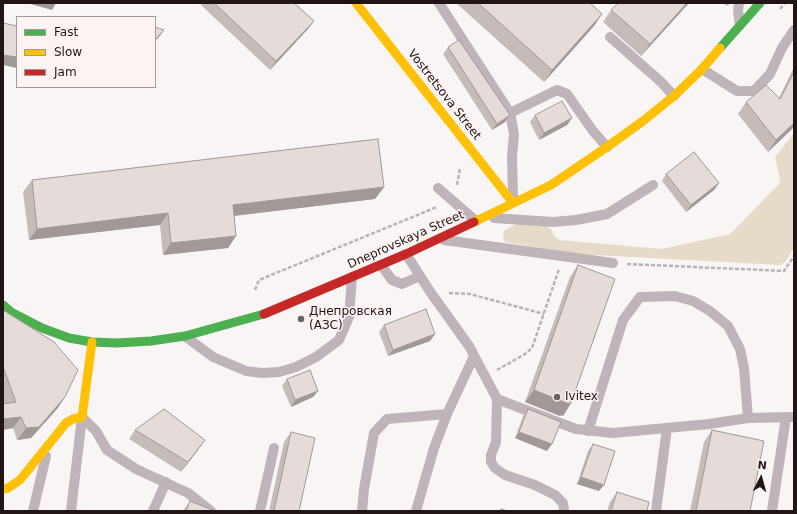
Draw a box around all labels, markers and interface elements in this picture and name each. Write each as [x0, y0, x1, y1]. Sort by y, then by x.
legend [16, 16, 156, 88]
text: Fast [54, 25, 78, 39]
text: Slow [54, 45, 82, 59]
street label: Vostretsova Street [404, 47, 484, 143]
text: Jam [54, 65, 77, 79]
street label: Dneprovskaya Street [346, 208, 466, 272]
place label: Днепровская (АЗС) [309, 305, 392, 333]
marker: Днепровская (АЗС) [296, 314, 306, 324]
place label: Ivitex [565, 390, 598, 404]
marker: Ivitex [552, 392, 562, 402]
north arrow [741, 458, 781, 498]
text: N [757, 459, 768, 473]

